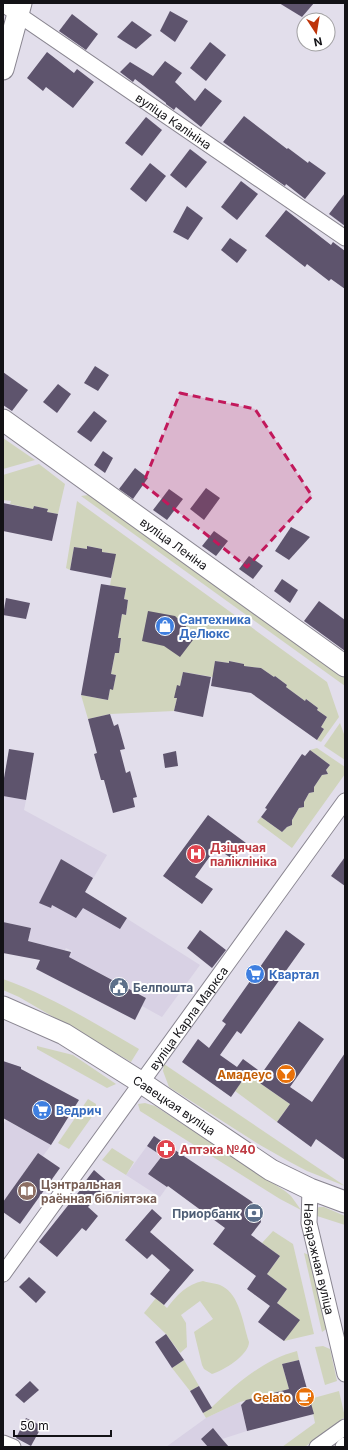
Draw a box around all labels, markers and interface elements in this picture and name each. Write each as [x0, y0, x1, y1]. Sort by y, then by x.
north arrow [296, 12, 336, 52]
text: N [313, 34, 324, 50]
street label: вуліца Калініна [133, 90, 215, 152]
street label: вуліца Леніна [137, 514, 211, 573]
place label: Сантехника ДеЛюкс [179, 612, 251, 641]
shop icon: Сантехника ДеЛюкс [154, 615, 176, 637]
place label: Дзіцячая паліклініка [210, 840, 277, 869]
hospital icon: Дзіцячая паліклініка [185, 843, 207, 865]
street label: вуліца Карла Маркса [146, 963, 231, 1073]
supermarket icon: Квартал [244, 963, 266, 985]
place label: Квартал [269, 967, 319, 982]
public building icon: Белпошта [108, 976, 130, 998]
place label: Белпошта [133, 980, 193, 995]
bar icon: Амадеус [275, 1063, 297, 1085]
place label: Амадеус [217, 1067, 272, 1082]
street label: Савецкая вуліца [130, 1072, 219, 1138]
supermarket icon: Ведрич [31, 1099, 53, 1121]
place label: Ведрич [56, 1103, 101, 1118]
pharmacy icon: Аптэка №40 [155, 1138, 177, 1160]
place label: Аптэка №40 [180, 1142, 256, 1157]
place label: Цэнтральная раённая бібліятэка [41, 1177, 157, 1206]
library icon: Цэнтральная раённая бібліятэка [16, 1180, 38, 1202]
bank icon: Приорбанк [243, 1202, 265, 1224]
street label: Набярэжная вуліца [301, 1203, 338, 1316]
place label: Приорбанк [172, 1206, 240, 1221]
cafe icon: Gelato [294, 1386, 316, 1408]
place label: Gelato [253, 1390, 291, 1405]
scale bar [14, 1412, 111, 1438]
text: 50 m [20, 1418, 49, 1433]

